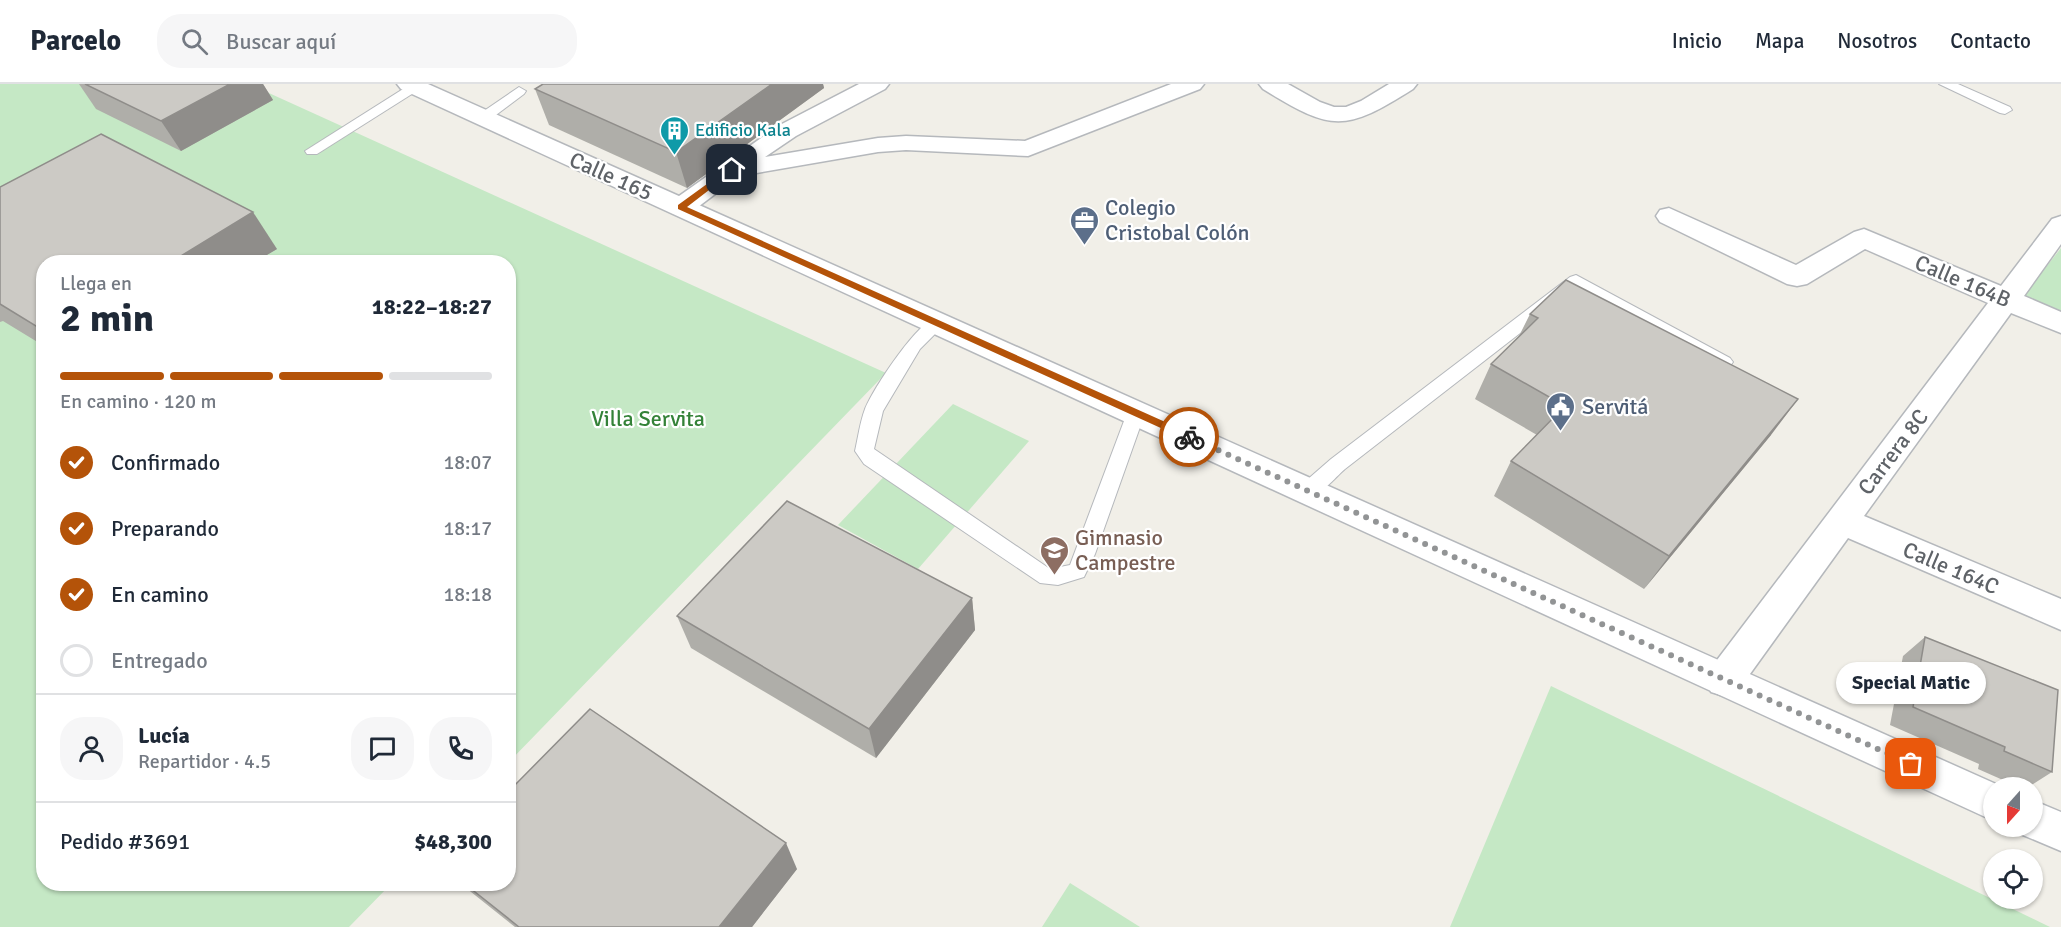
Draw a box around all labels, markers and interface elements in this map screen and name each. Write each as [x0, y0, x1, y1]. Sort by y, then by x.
search box [157, 14, 577, 68]
text: Parcelo [30, 24, 121, 58]
icon: search [178, 25, 211, 58]
text: Buscar aquí [226, 28, 336, 55]
text: Inicio [1672, 28, 1722, 54]
text: Mapa [1755, 28, 1804, 54]
text: Nosotros [1837, 28, 1917, 54]
text: Contacto [1950, 28, 2031, 54]
building icon: Edificio Kala [658, 114, 690, 156]
place label: Edificio Kala [695, 119, 791, 141]
pin [706, 144, 757, 195]
street label: Calle 165 [565, 146, 657, 206]
icon: home [715, 153, 748, 186]
place label: Colegio Cristobal Colón [1105, 194, 1250, 246]
office icon: Colegio Cristobal Colón [1068, 204, 1100, 246]
street label: Calle 164B [1911, 249, 2015, 313]
text: Llega en [60, 271, 132, 296]
text: 18:22–18:27 [372, 293, 492, 320]
text: 2 min [60, 294, 154, 342]
text: En camino · 120 m [60, 389, 217, 414]
public building icon: Servitá [1545, 390, 1577, 432]
place label: Servitá [1582, 393, 1648, 420]
street label: Carrera 8C [1852, 404, 1934, 500]
park label: Villa Servita [591, 405, 705, 432]
courier [1159, 407, 1219, 467]
icon: bike [1173, 421, 1206, 454]
icon: check [60, 446, 93, 479]
text: Confirmado [111, 449, 220, 476]
text: 18:07 [443, 450, 492, 475]
icon: check [60, 512, 93, 545]
text: Preparando [111, 515, 219, 542]
text: 18:17 [443, 516, 492, 541]
place label: Gimnasio Campestre [1075, 524, 1176, 576]
school or university icon: Gimnasio Campestre [1038, 534, 1070, 576]
street label: Calle 164C [1899, 536, 2003, 600]
icon: check [60, 578, 93, 611]
text: En camino [111, 581, 209, 608]
text: 18:18 [443, 582, 492, 607]
text: Entregado [111, 647, 208, 674]
callout: Special Matic [1836, 662, 1986, 704]
text: Special Matic [1852, 670, 1970, 695]
button: person [60, 717, 123, 780]
button: chat [351, 717, 414, 780]
button: phone [429, 717, 492, 780]
text: Lucía [138, 722, 190, 749]
pin [1885, 738, 1936, 789]
icon: bag [1894, 747, 1927, 780]
text: Repartidor · 4.5 [138, 749, 271, 774]
north arrow [1983, 777, 2043, 837]
map controls [1983, 777, 2043, 909]
text: Pedido #3691 [60, 828, 190, 855]
text: $48,300 [414, 828, 492, 855]
button: locate [1983, 849, 2043, 909]

